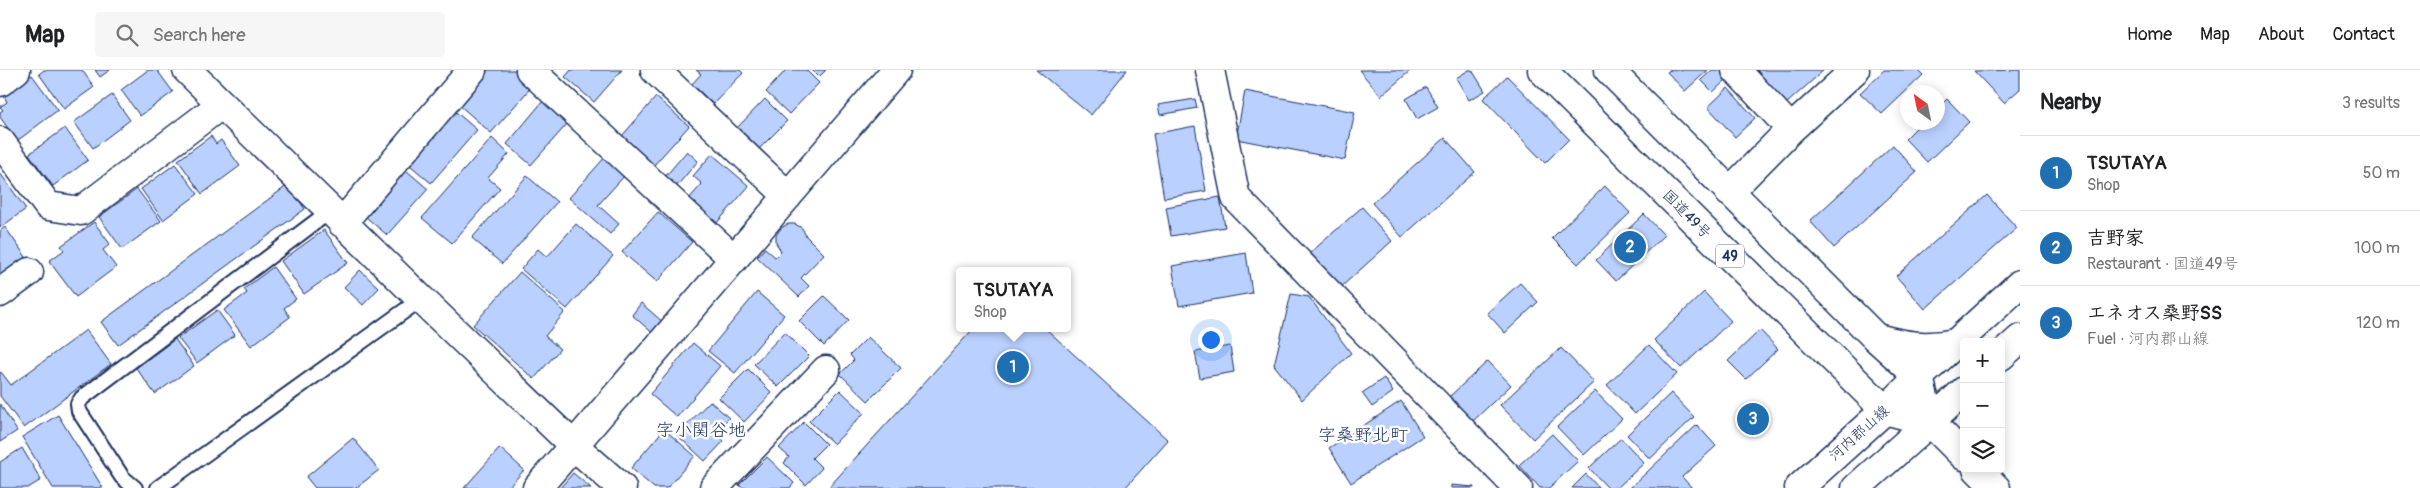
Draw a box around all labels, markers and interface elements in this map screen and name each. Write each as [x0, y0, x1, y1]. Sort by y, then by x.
search box [95, 12, 445, 57]
text: Map [25, 20, 65, 49]
icon: search [113, 21, 141, 49]
text: Search here [153, 23, 246, 47]
text: Home [2127, 23, 2172, 46]
text: Map [2200, 23, 2230, 46]
text: About [2258, 23, 2304, 46]
text: Contact [2332, 23, 2395, 46]
north arrow [1900, 85, 1945, 130]
text: Nearby [2040, 89, 2101, 116]
text: 3 results [2342, 93, 2400, 113]
text: TSUTAYA [2087, 151, 2167, 175]
text: 1 [2053, 163, 2059, 183]
text: 50 m [2363, 163, 2400, 183]
text: Shop [2087, 175, 2120, 195]
street label: 国道49号 [1658, 186, 1715, 243]
text: 吉野家 [2087, 226, 2144, 250]
pin: 2 [1614, 228, 1646, 266]
text: 2 [2052, 238, 2060, 258]
text: 100 m [2354, 238, 2400, 258]
road number: 49 [1716, 245, 1744, 268]
text: Restaurant · 国道49号 [2087, 254, 2239, 274]
popup [956, 267, 1071, 332]
text: TSUTAYA [974, 278, 1053, 302]
text: エネオス桑野SS [2087, 301, 2222, 325]
text: Shop [974, 302, 1007, 322]
text: 3 [2052, 313, 2060, 333]
text: 120 m [2356, 313, 2400, 333]
your location [1198, 327, 1224, 353]
text: Fuel · 河内郡山線 [2087, 329, 2209, 349]
map controls [1960, 338, 2005, 473]
button: + [1960, 338, 2005, 383]
pin: 1 [997, 348, 1029, 386]
button: − [1960, 383, 2005, 428]
pin: 3 [1737, 400, 1769, 438]
street label: 河内郡山線 [1825, 401, 1894, 466]
district label: 字小関谷地 [656, 419, 746, 442]
district label: 字桑野北町 [1318, 424, 1408, 447]
button: layers [1960, 428, 2005, 473]

